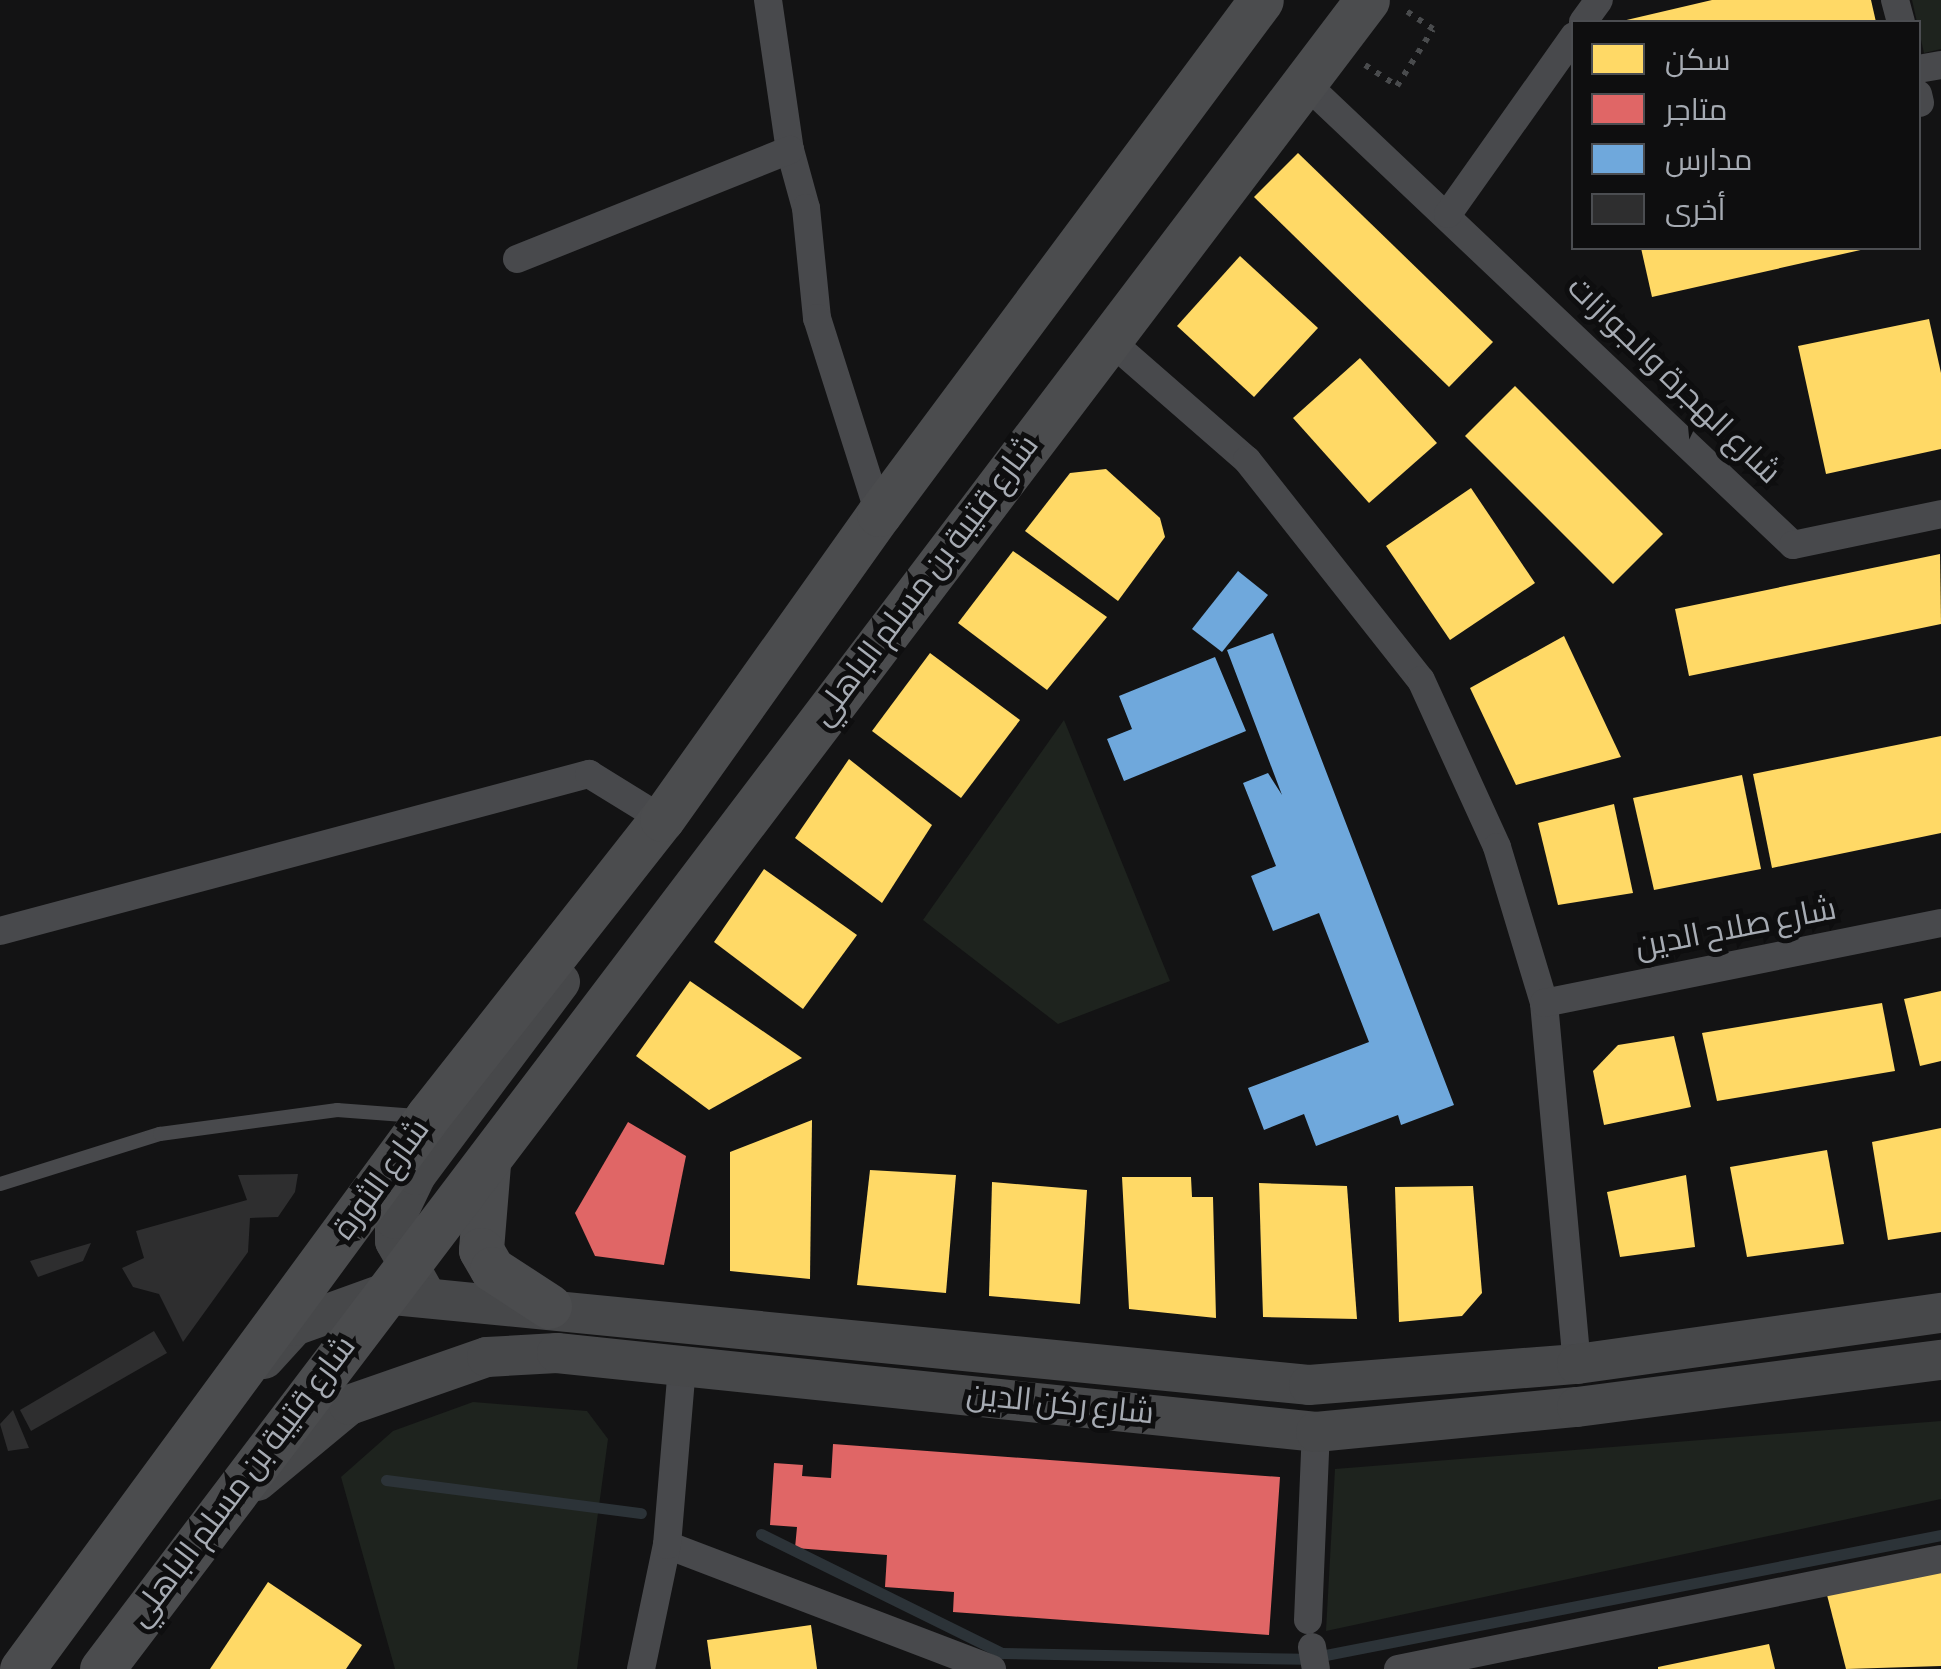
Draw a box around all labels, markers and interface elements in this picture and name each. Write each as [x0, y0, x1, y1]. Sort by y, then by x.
legend [1571, 20, 1921, 250]
text: سكن [1665, 43, 1731, 79]
text: متاجر [1665, 93, 1728, 129]
text: مدارس [1665, 143, 1753, 179]
text: أخرى [1665, 193, 1726, 229]
street label: شارع الهجرة والجوازات [1558, 269, 1788, 493]
street label: شارع قتيبة بن مسلم الباهلي [804, 428, 1048, 734]
street label: شارع صلاح الدين [1632, 891, 1840, 967]
street label: شارع الثورة [325, 1112, 439, 1248]
street label: شارع قتيبة بن مسلم الباهلي [121, 1329, 365, 1635]
street label: شارع ركن الدين [964, 1376, 1156, 1434]

